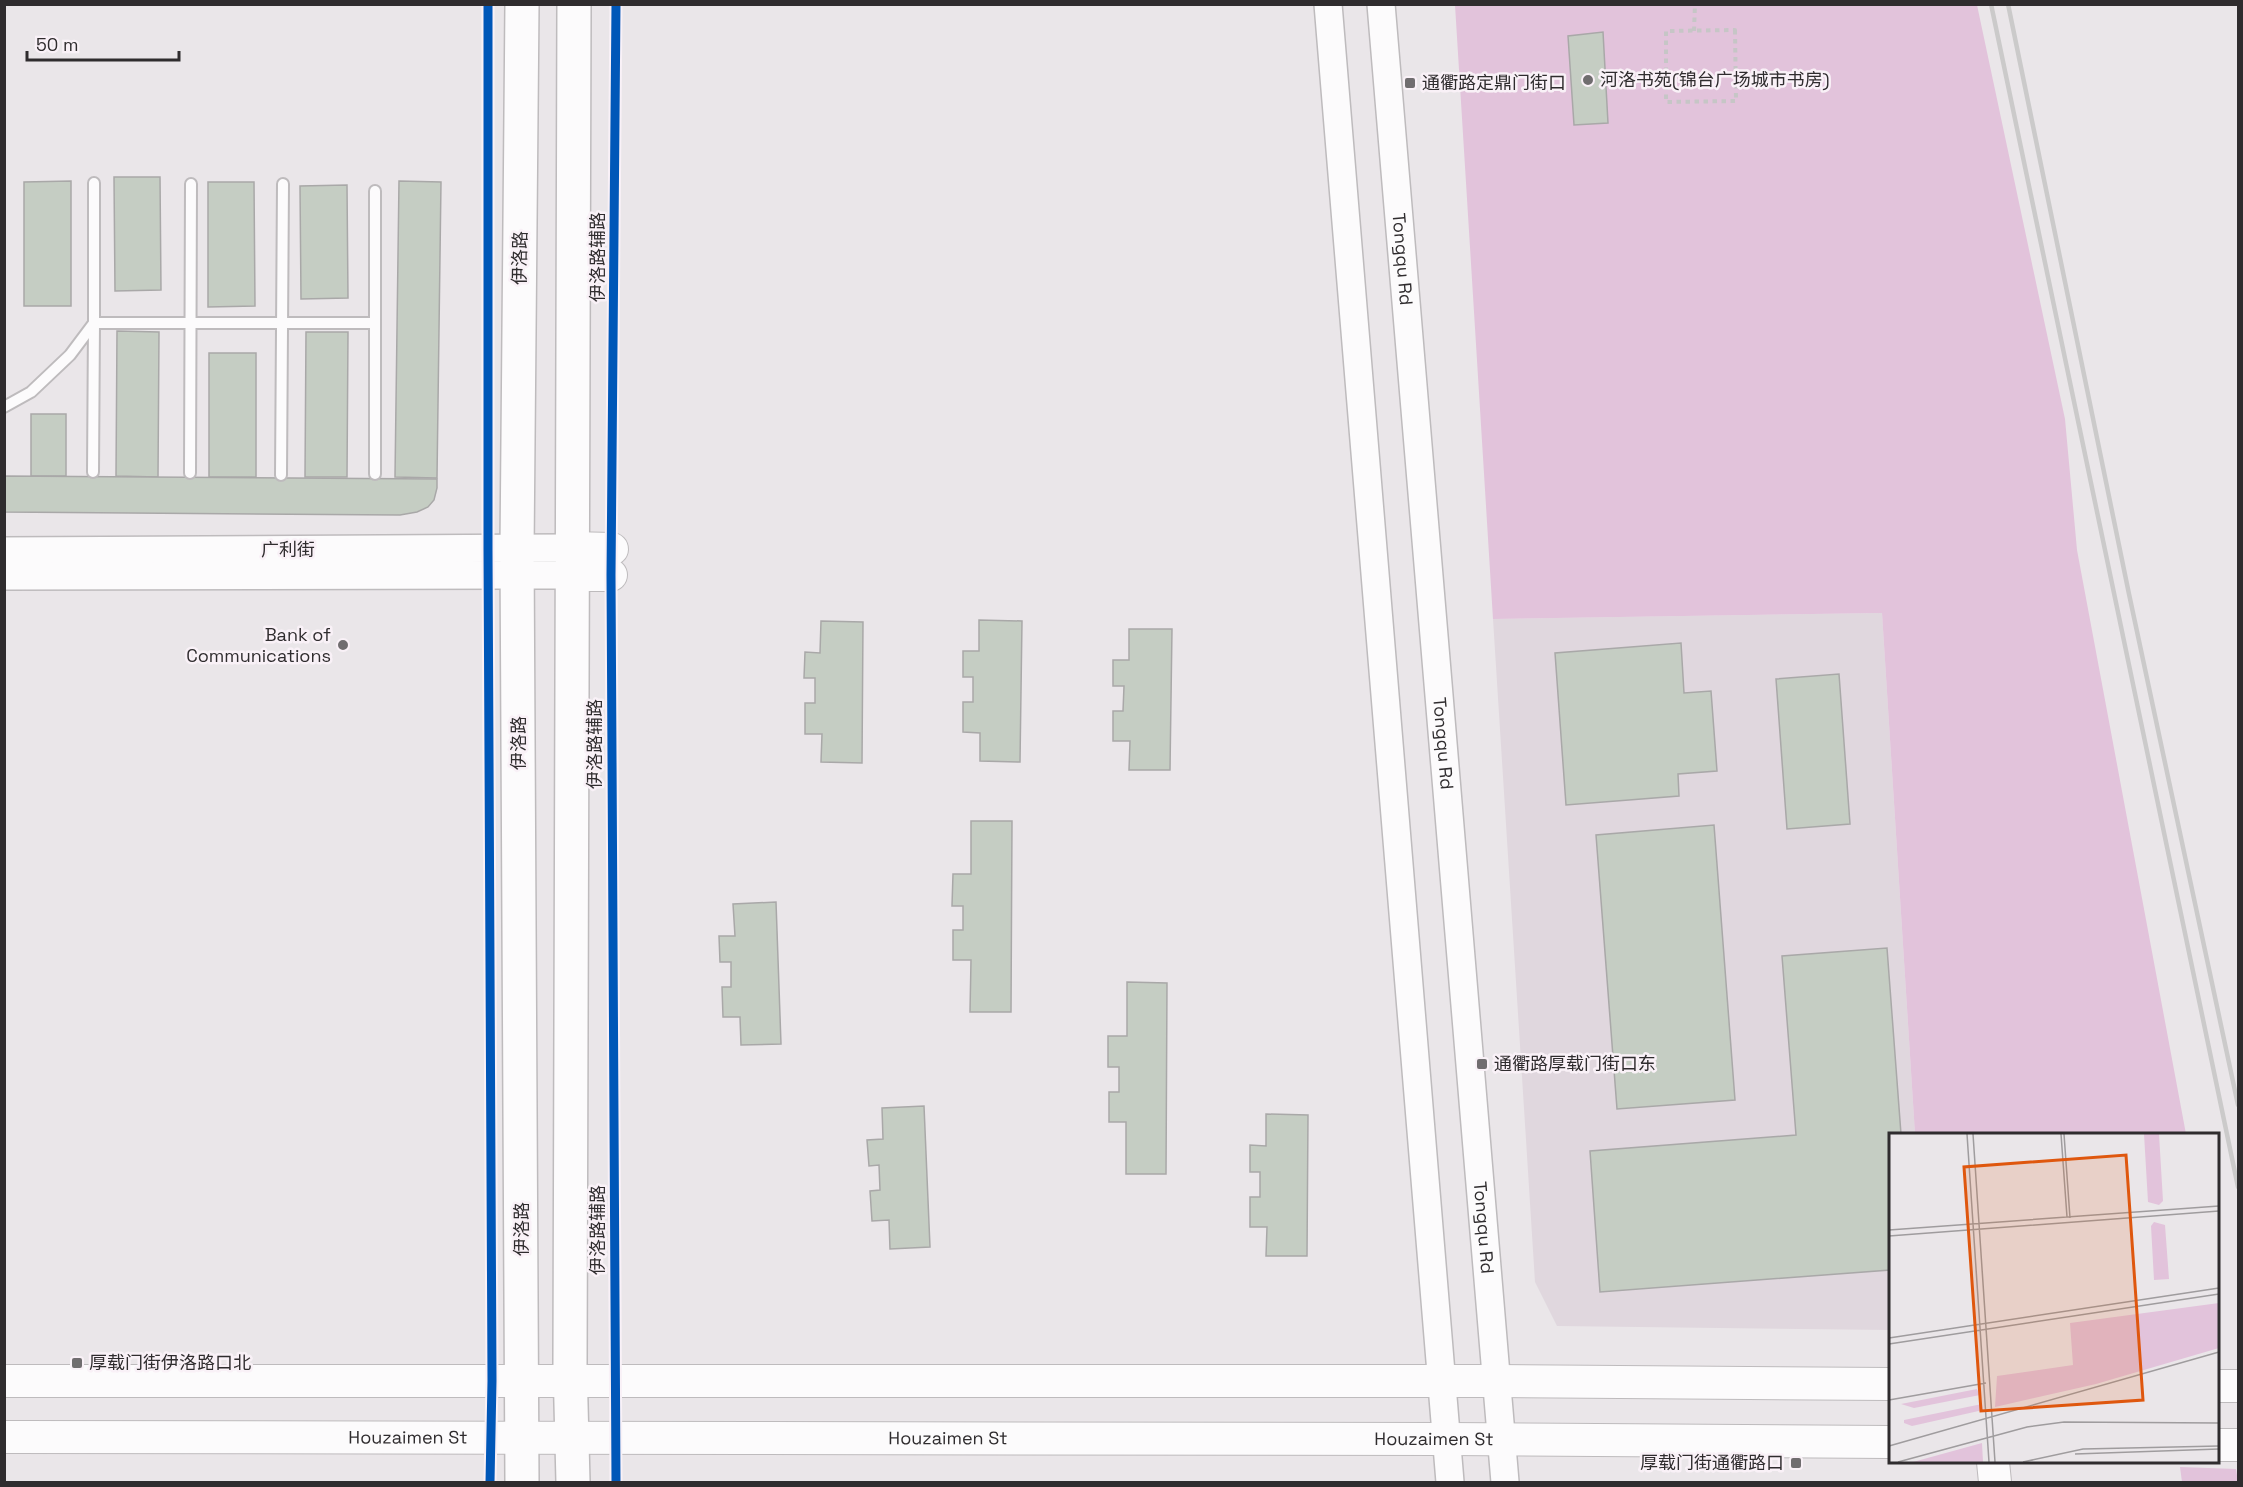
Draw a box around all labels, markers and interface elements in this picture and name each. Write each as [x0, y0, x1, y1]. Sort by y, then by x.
scale bar [27, 24, 178, 62]
text: 50 m [36, 33, 78, 56]
place label: 河洛书苑(锦台广场城市书房) [1600, 68, 1830, 91]
place label: 通衢路定鼎门街口 [1422, 71, 1566, 94]
marker: 河洛书苑(锦台广场城市书房) [1581, 73, 1595, 87]
marker: 通衢路定鼎门街口 [1403, 76, 1417, 90]
street label: 伊洛路辅路 [586, 212, 609, 302]
street label: Tongqu Rd [1388, 212, 1418, 306]
street label: 伊洛路 [508, 231, 531, 285]
street label: 广利街 [261, 538, 315, 561]
place label: Bank of Communications [186, 623, 331, 667]
marker: Bank of Communications [336, 638, 350, 652]
street label: Tongqu Rd [1428, 696, 1459, 791]
street label: 伊洛路辅路 [583, 699, 606, 789]
street label: 伊洛路 [507, 716, 530, 770]
place label: 通衢路厚载门街口东 [1494, 1052, 1656, 1075]
marker: 通衢路厚载门街口东 [1475, 1057, 1489, 1071]
inset map [1889, 1133, 2219, 1463]
street label: Tongqu Rd [1469, 1180, 1499, 1275]
street label: 伊洛路辅路 [586, 1185, 609, 1275]
street label: 伊洛路 [510, 1202, 533, 1256]
place label: 厚载门街伊洛路口北 [89, 1351, 251, 1374]
marker: 厚载门街伊洛路口北 [70, 1356, 84, 1370]
street label: Houzaimen St [348, 1425, 468, 1449]
street label: Houzaimen St [888, 1426, 1008, 1449]
street label: Houzaimen St [1374, 1427, 1494, 1450]
place label: 厚载门街通衢路口 [1640, 1451, 1784, 1474]
marker: 厚载门街通衢路口 [1789, 1456, 1803, 1470]

